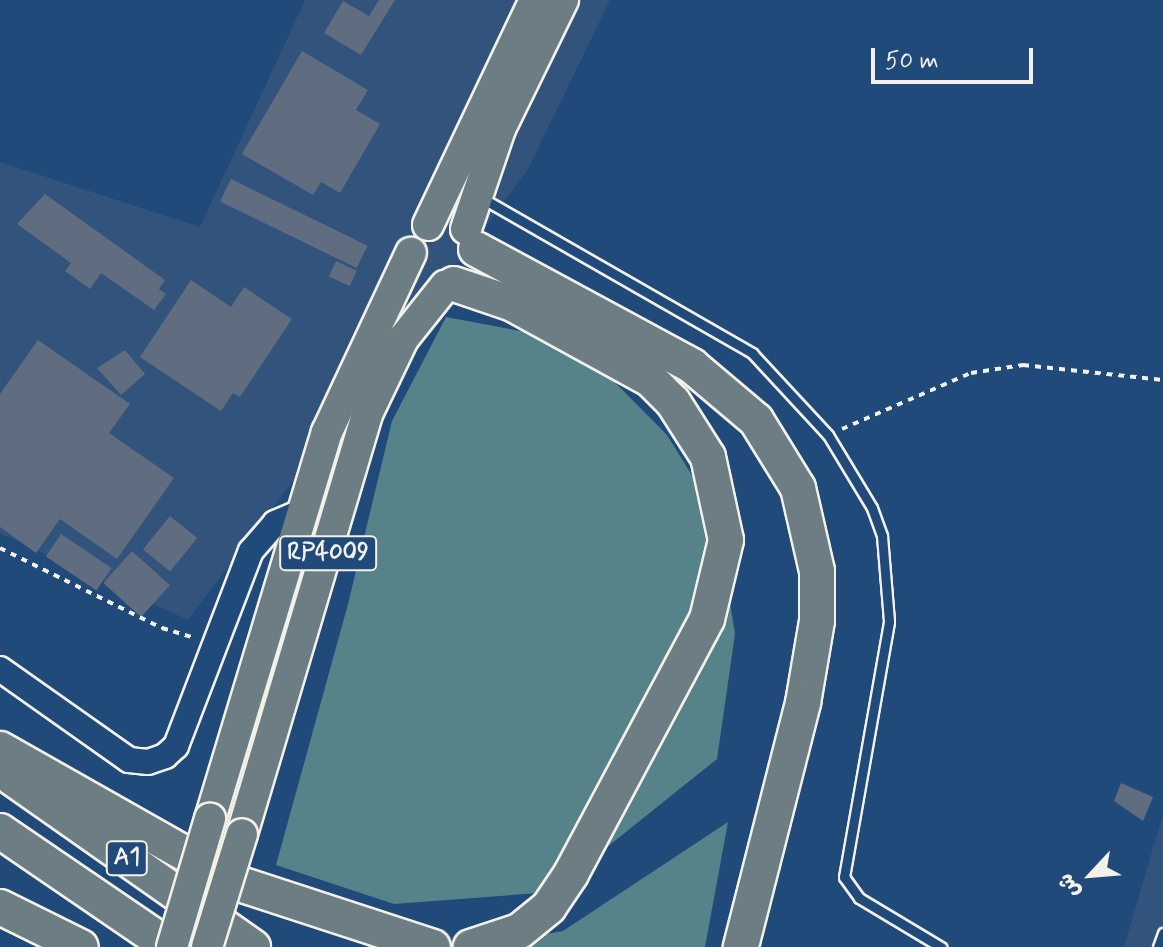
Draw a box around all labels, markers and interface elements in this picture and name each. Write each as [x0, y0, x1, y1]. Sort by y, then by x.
scale bar [875, 32, 1037, 82]
text: 50 m [885, 46, 939, 77]
road number: RP4009 [278, 533, 378, 573]
north arrow [1051, 835, 1131, 915]
road number: A1 [105, 838, 149, 878]
text: ش [1052, 869, 1087, 903]

